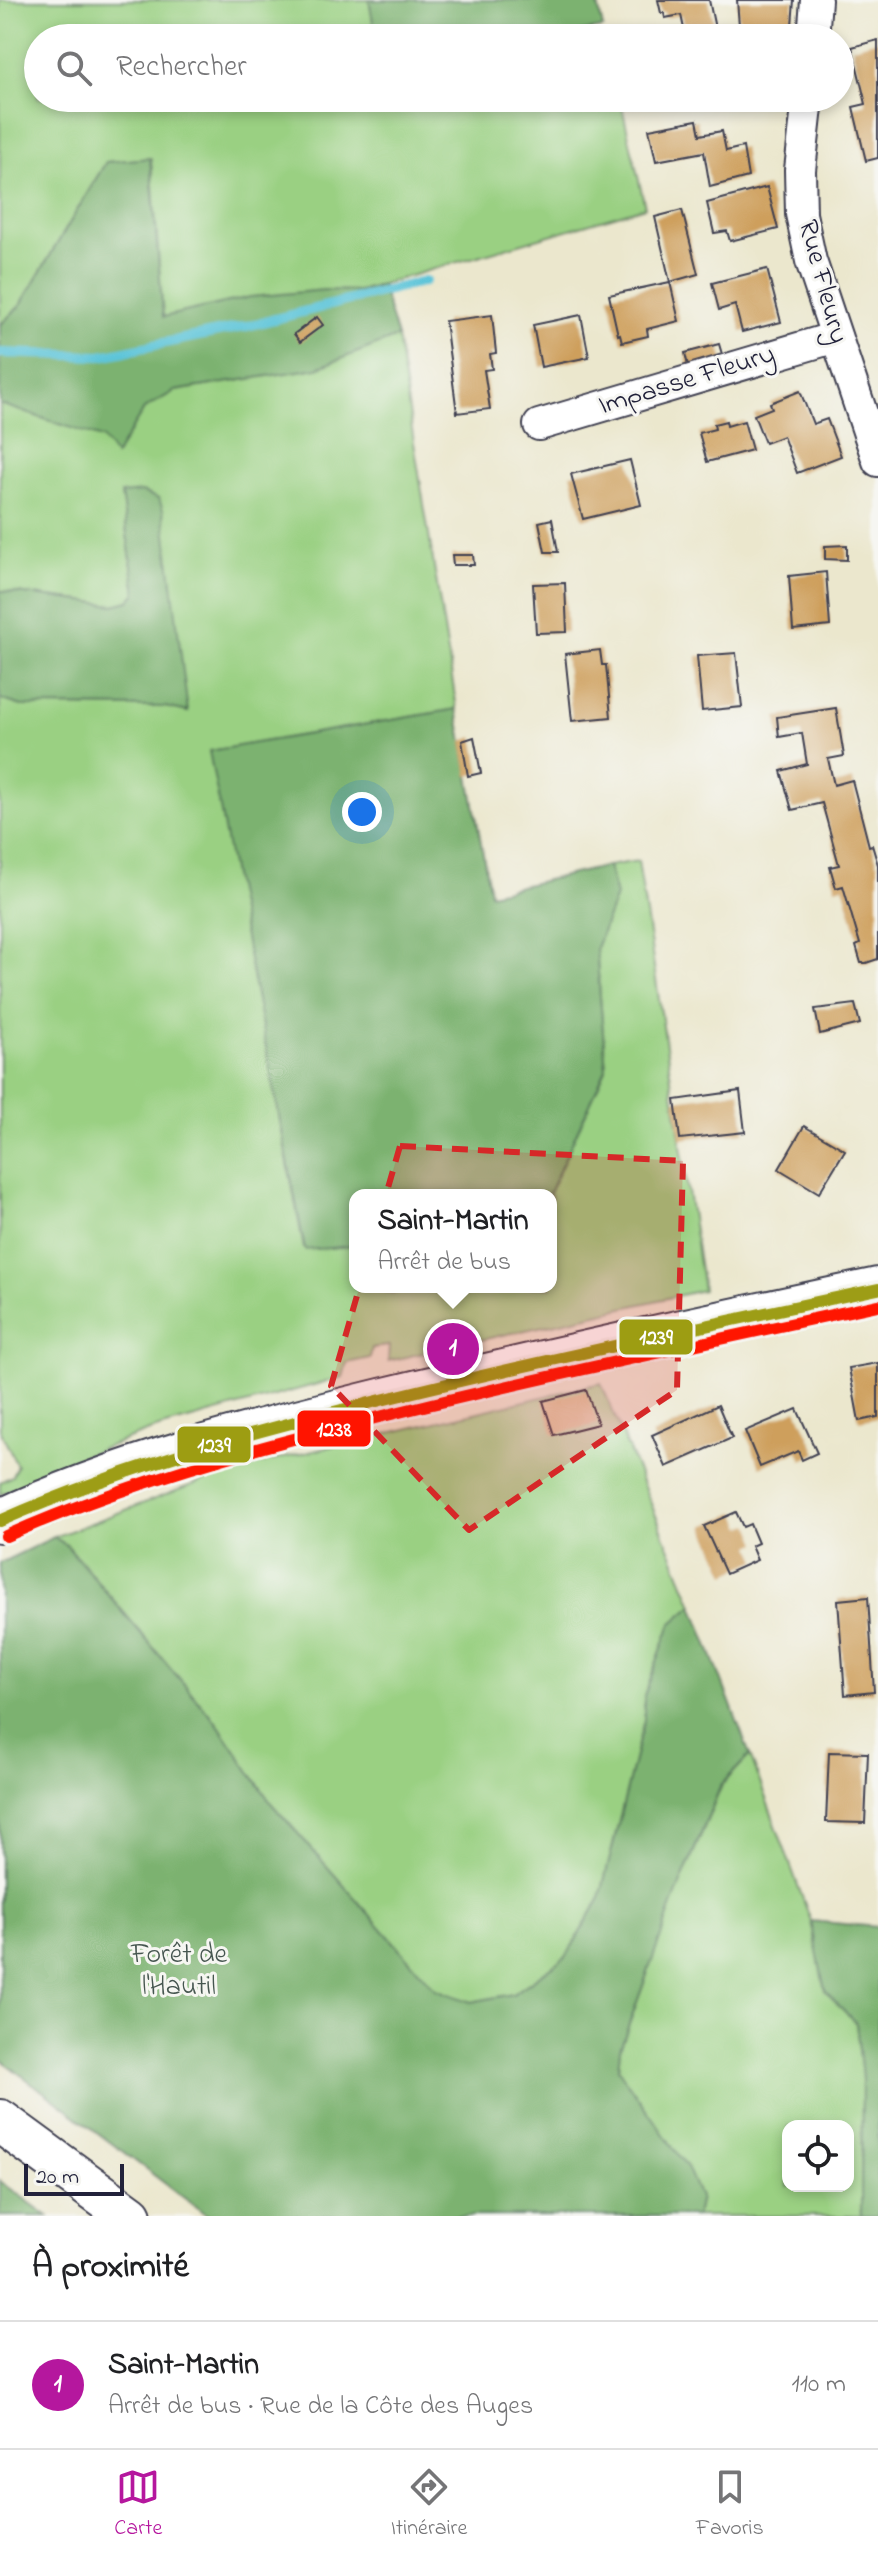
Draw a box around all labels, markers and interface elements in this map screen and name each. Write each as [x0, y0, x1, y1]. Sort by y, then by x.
search box [24, 24, 854, 112]
icon: search [52, 46, 96, 90]
text: Rechercher [116, 46, 247, 90]
street label: Rue Fleury [786, 216, 858, 348]
street label: Impasse Fleury [594, 335, 780, 427]
your location [342, 792, 382, 832]
popup [349, 1189, 557, 1293]
text: Saint-Martin [378, 1200, 528, 1244]
text: Arrêt de bus [378, 1244, 511, 1282]
line badge: 1239 [618, 1318, 694, 1356]
pin: 1 [427, 1319, 479, 1379]
text: 1239 [639, 1323, 673, 1355]
line badge: 1238 [296, 1409, 372, 1448]
text: 1238 [316, 1415, 352, 1447]
line badge: 1239 [176, 1425, 252, 1464]
text: 1239 [197, 1431, 231, 1463]
park label: Forêt de l'Hautil [130, 1935, 227, 2008]
map controls [782, 2120, 854, 2192]
button: locate [782, 2120, 854, 2192]
scale bar [24, 2160, 124, 2196]
text: 20 m [36, 2162, 79, 2194]
text: À proximité [32, 2243, 189, 2293]
text: Saint-Martin [108, 2344, 259, 2388]
text: 1 [54, 2366, 62, 2404]
text: 110 m [792, 2366, 846, 2404]
text: Arrêt de bus · Rue de la Côte des Auges [108, 2388, 533, 2426]
tab: Carte [114, 2465, 162, 2545]
tab: Itinéraire [391, 2465, 467, 2545]
tab: Favoris [696, 2465, 764, 2545]

